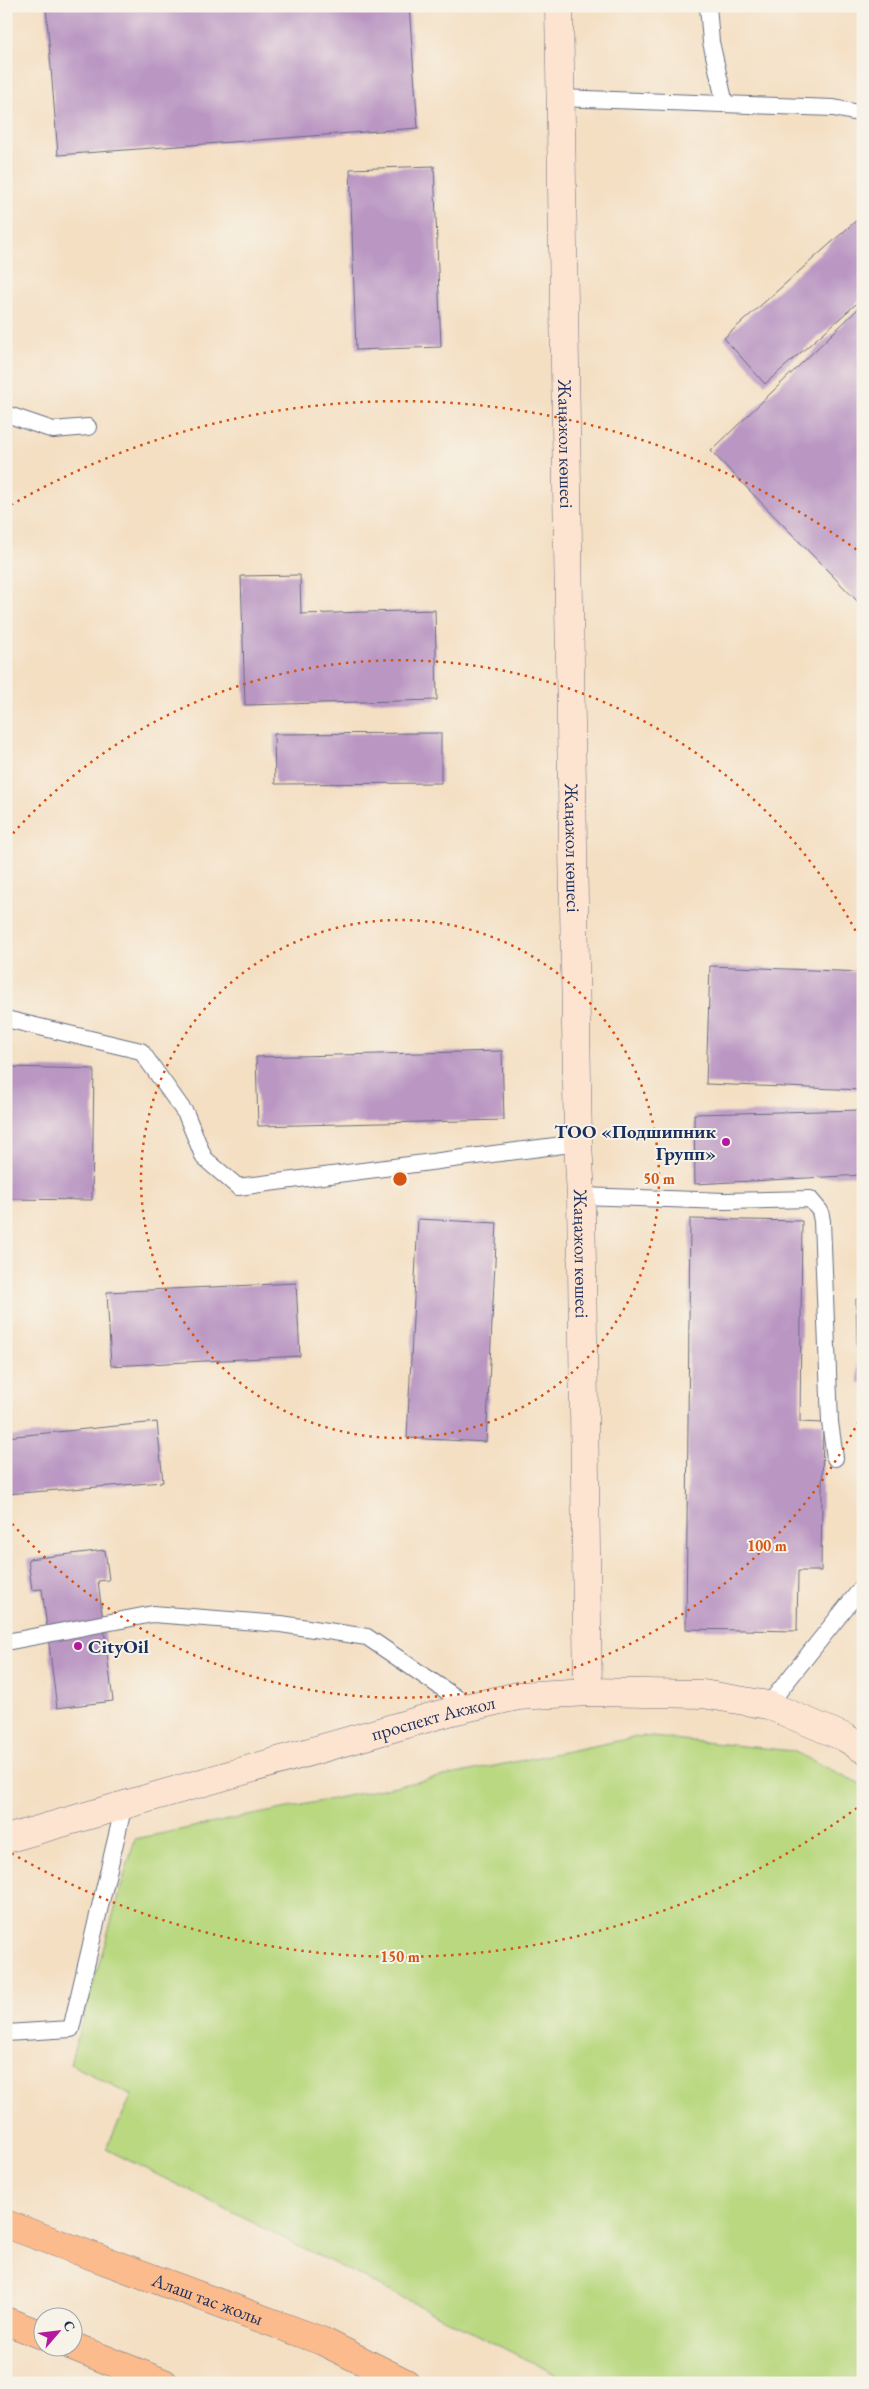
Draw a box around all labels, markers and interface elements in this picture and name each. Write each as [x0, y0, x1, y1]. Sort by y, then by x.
street label: Жаңажол көшесі [553, 378, 580, 509]
street label: Жаңажол көшесі [559, 782, 587, 913]
place label: ТОО «Подшипник Групп» [554, 1119, 716, 1166]
marker: ТОО «Подшипник Групп» [720, 1136, 732, 1148]
text: 50 m [643, 1169, 675, 1188]
centre of rings [391, 1170, 409, 1188]
street label: Жаңажол көшесі [568, 1188, 595, 1319]
text: 100 m [747, 1536, 787, 1555]
place label: CityOil [88, 1634, 149, 1659]
marker: CityOil [72, 1640, 84, 1652]
street label: проспект Акжол [368, 1689, 497, 1746]
text: 150 m [380, 1947, 420, 1966]
street label: Алаш тас жолы [148, 2266, 267, 2331]
north arrow [32, 2306, 82, 2356]
text: С [59, 2317, 80, 2335]

